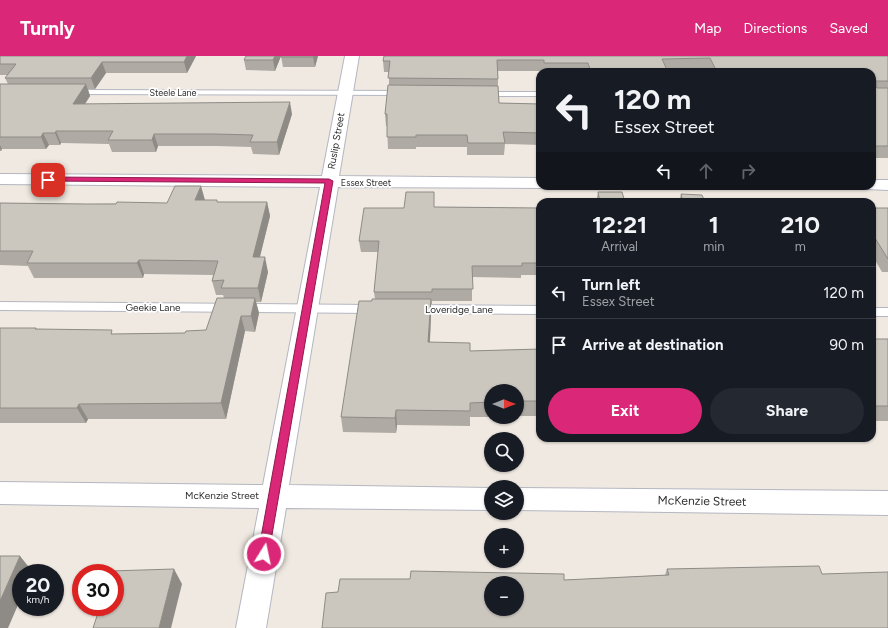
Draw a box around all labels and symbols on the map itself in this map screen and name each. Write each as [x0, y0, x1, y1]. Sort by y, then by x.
street label: Steele Lane [149, 87, 197, 98]
street label: Ruslip Street [325, 111, 347, 170]
pin [31, 163, 65, 197]
street label: Essex Street [341, 177, 392, 188]
street label: Geekie Lane [126, 301, 181, 314]
street label: Loveridge Lane [425, 303, 494, 316]
north arrow [484, 384, 524, 424]
street label: McKenzie Street [185, 489, 259, 502]
street label: McKenzie Street [657, 493, 747, 509]
position arrow [243, 533, 285, 575]
speed limit sign: 30 [72, 564, 124, 616]

